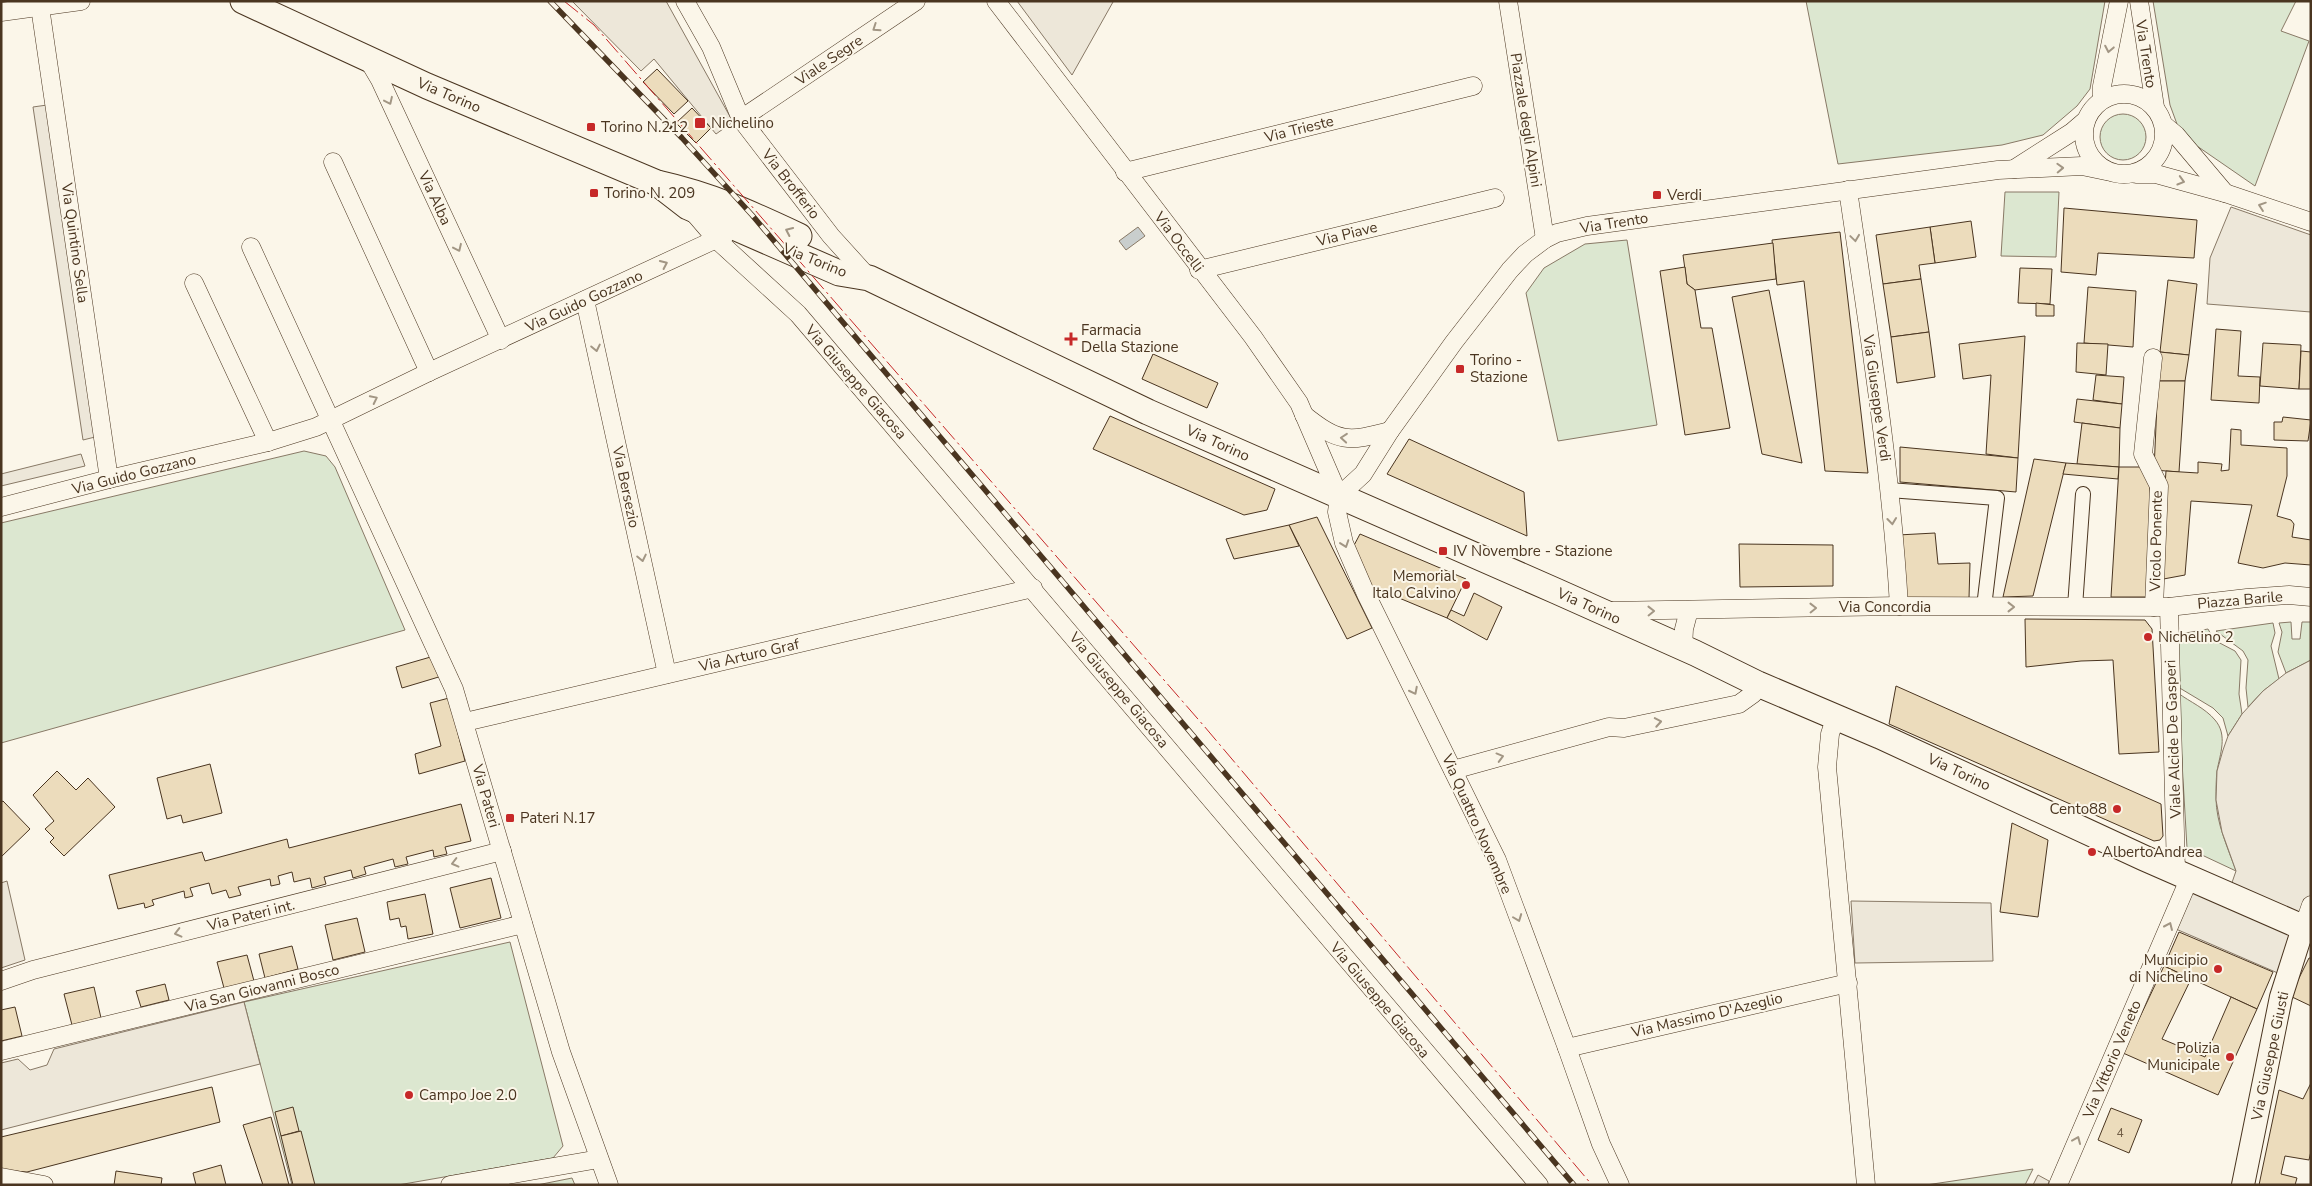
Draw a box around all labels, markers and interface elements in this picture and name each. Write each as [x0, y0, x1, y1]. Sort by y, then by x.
street label: Via Trento [2131, 17, 2161, 90]
one-way arrow [872, 22, 881, 32]
street label: Viale Segre [791, 30, 867, 90]
one-way arrow [2105, 45, 2115, 53]
street label: Piazzale degli Alpini [1506, 51, 1546, 189]
street label: Via Torino [413, 72, 484, 117]
one-way arrow [383, 95, 393, 104]
street label: Via Trieste [1261, 111, 1336, 147]
place label: Nichelino [711, 113, 774, 133]
marker: Nichelino [693, 116, 707, 130]
place label: Torino N.212 [601, 117, 688, 137]
marker: Torino N.212 [585, 121, 597, 133]
street label: Via Brofferio [757, 144, 825, 223]
one-way arrow [2056, 162, 2064, 173]
street label: Via Alba [413, 167, 456, 228]
one-way arrow [2176, 175, 2184, 185]
street label: Via Quintino Sella [57, 181, 93, 304]
place label: Torino N. 209 [604, 183, 695, 203]
place label: Verdi [1666, 185, 1702, 205]
marker: Torino N. 209 [588, 187, 600, 199]
marker: Verdi [1651, 189, 1663, 201]
one-way arrow [2258, 201, 2266, 211]
street label: Via Occelli [1149, 207, 1208, 276]
street label: Via Trento [1577, 208, 1650, 238]
street label: Via Piave [1313, 217, 1380, 251]
one-way arrow [785, 228, 794, 238]
one-way arrow [1849, 234, 1859, 243]
street label: Via Torino [779, 238, 850, 282]
one-way arrow [451, 243, 462, 252]
one-way arrow [659, 260, 668, 270]
street label: Via Guido Gozzano [521, 265, 646, 337]
street label: Via Giuseppe Giacosa [800, 320, 911, 443]
place label: Farmacia Della Stazione [1081, 320, 1178, 357]
street label: Via Giuseppe Verdi [1858, 332, 1896, 463]
marker: Farmacia Della Stazione [1065, 333, 1077, 345]
one-way arrow [590, 343, 601, 352]
place label: Torino - Stazione [1470, 350, 1528, 387]
marker: Torino - Stazione [1454, 363, 1466, 375]
one-way arrow [368, 395, 377, 405]
street label: Via Torino [1182, 420, 1253, 466]
one-way arrow [1340, 433, 1348, 444]
street label: Via Bersezio [607, 443, 644, 530]
street label: Via Guido Gozzano [69, 449, 198, 499]
street label: Vicolo Ponente [2145, 490, 2167, 593]
one-way arrow [1886, 517, 1897, 525]
one-way arrow [1339, 539, 1349, 547]
place label: IV Novembre - Stazione [1453, 541, 1613, 561]
marker: IV Novembre - Stazione [1437, 545, 1449, 557]
one-way arrow [636, 553, 646, 562]
place label: Memorial Italo Calvino [1372, 566, 1457, 603]
marker: Memorial Italo Calvino [1460, 579, 1472, 591]
street label: Via Torino [1553, 583, 1624, 629]
street label: Piazza Barile [2196, 586, 2284, 614]
street label: Via Concordia [1838, 597, 1931, 617]
one-way arrow [2008, 602, 2015, 612]
one-way arrow [1810, 603, 1818, 613]
one-way arrow [1648, 606, 1655, 616]
street label: Via Giuseppe Giacosa [1064, 627, 1173, 752]
place label: Nichelino 2 [2158, 627, 2234, 647]
marker: Nichelino 2 [2142, 631, 2154, 643]
street label: Via Arturo Graf [696, 633, 802, 677]
street label: Viale Alcide De Gasperi [2160, 659, 2186, 820]
one-way arrow [1408, 686, 1418, 695]
one-way arrow [1654, 717, 1663, 727]
street label: Via Torino [1923, 748, 1994, 795]
street label: Via Quattro Novembre [1437, 750, 1517, 897]
one-way arrow [1496, 752, 1504, 762]
street label: Via Pateri [467, 761, 505, 830]
place label: Cento88 [2049, 799, 2107, 819]
marker: Cento88 [2111, 803, 2123, 815]
place label: Pateri N.17 [520, 808, 595, 828]
marker: Pateri N.17 [504, 812, 516, 824]
place label: AlbertoAndrea [2102, 842, 2203, 862]
marker: AlbertoAndrea [2086, 846, 2098, 858]
one-way arrow [450, 857, 459, 868]
street label: Via Pateri int. [204, 894, 297, 936]
one-way arrow [1512, 913, 1522, 922]
one-way arrow [2162, 922, 2173, 931]
one-way arrow [175, 928, 183, 938]
street label: Via Giuseppe Giacosa [1325, 937, 1434, 1062]
place label: Municipio di Nichelino [2129, 950, 2208, 987]
street label: Via San Giovanni Bosco [182, 959, 341, 1017]
marker: Municipio di Nichelino [2212, 963, 2224, 975]
street label: Via Massimo D'Azeglio [1628, 988, 1785, 1042]
street label: Via Giuseppe Giusti [2246, 990, 2293, 1123]
street label: Via Vittorio Veneto [2078, 997, 2146, 1122]
place label: Polizia Municipale [2147, 1038, 2220, 1075]
marker: Polizia Municipale [2224, 1051, 2236, 1063]
place label: Campo Joe 2.0 [419, 1085, 517, 1105]
marker: Campo Joe 2.0 [403, 1089, 415, 1101]
house number: 4 [2116, 1125, 2124, 1141]
one-way arrow [2070, 1136, 2081, 1145]

